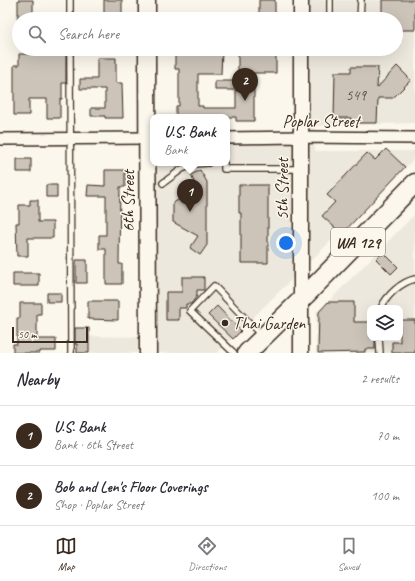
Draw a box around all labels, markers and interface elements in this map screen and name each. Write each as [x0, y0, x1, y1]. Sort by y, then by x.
search box [12, 12, 403, 56]
icon: search [26, 23, 48, 45]
text: Search here [58, 25, 119, 44]
pin: 2 [232, 68, 258, 101]
house number: 549 [346, 86, 367, 105]
street label: Poplar Street [283, 111, 362, 132]
popup [150, 114, 230, 166]
text: U.S. Bank [164, 123, 216, 142]
text: Bank [164, 142, 187, 158]
street label: 5th Street [272, 156, 293, 220]
street label: 6th Street [118, 168, 139, 232]
pin: 1 [177, 179, 203, 212]
road number: WA 129 [331, 228, 385, 256]
your location [276, 233, 296, 253]
map controls [367, 305, 403, 341]
button: layers [367, 305, 403, 341]
place label: Thai Garden [233, 313, 306, 334]
marker: Thai Garden [220, 318, 230, 328]
scale bar [12, 325, 88, 344]
text: 50 m [18, 327, 37, 341]
text: Nearby [16, 369, 59, 390]
text: 2 results [361, 371, 399, 387]
text: U.S. Bank [54, 418, 105, 437]
text: 1 [26, 428, 32, 444]
text: 70 m [377, 428, 399, 444]
text: Bank · 6th Street [54, 437, 133, 453]
text: Bob and Len's Floor Coverings [54, 478, 207, 497]
text: 2 [26, 488, 32, 504]
text: 100 m [371, 488, 399, 504]
text: Shop · Poplar Street [54, 497, 144, 513]
tab: Map [55, 535, 77, 573]
tab: Directions [188, 535, 227, 573]
tab: Saved [338, 535, 360, 573]

